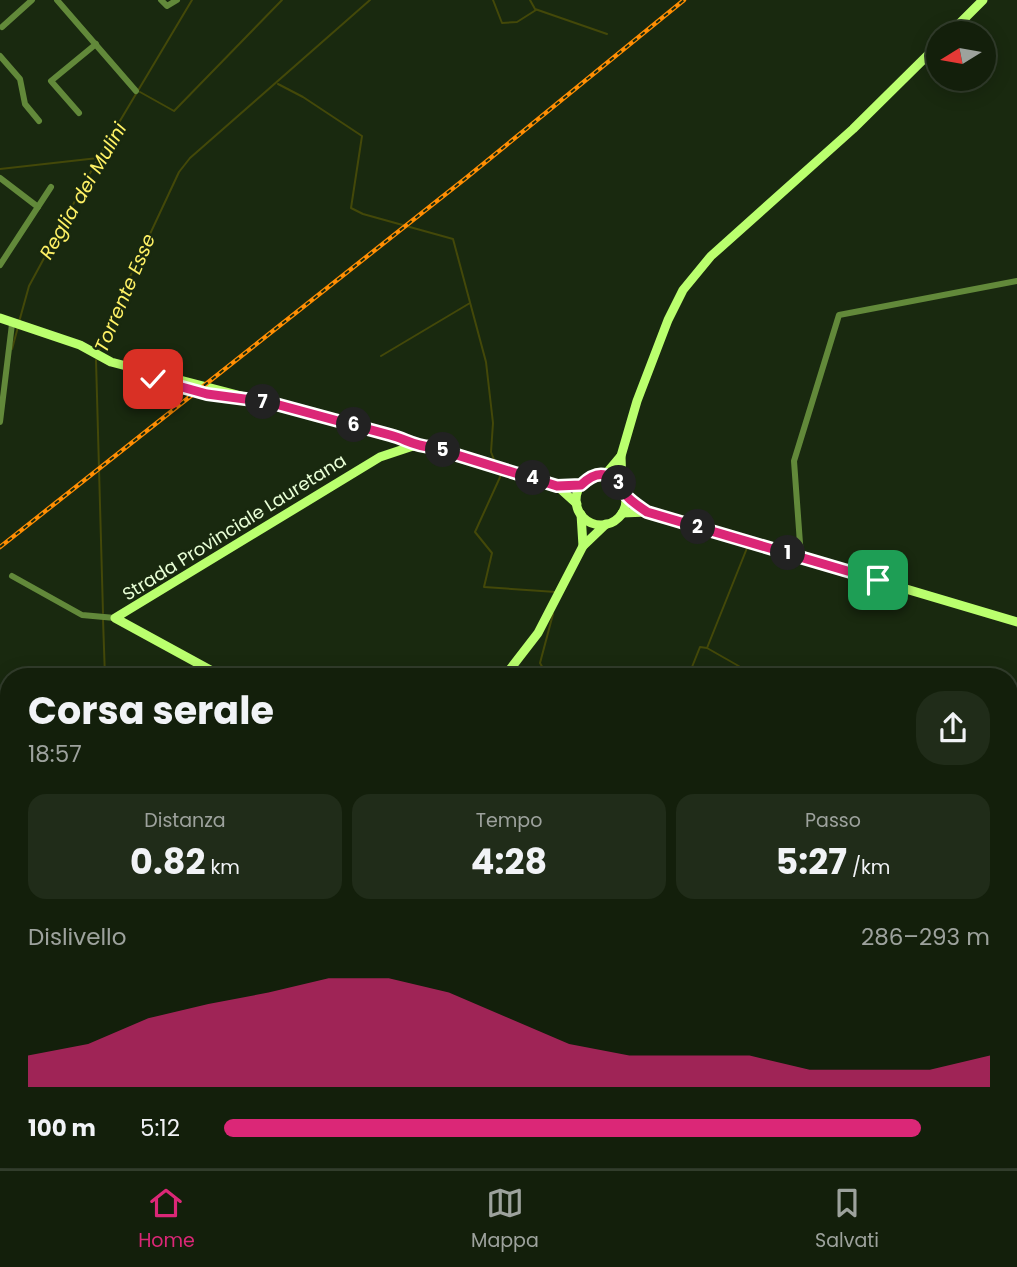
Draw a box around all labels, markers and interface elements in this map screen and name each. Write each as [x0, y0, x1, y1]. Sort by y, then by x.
north arrow [926, 21, 996, 91]
map controls [926, 21, 996, 91]
water label: Reglia dei Mulini [33, 117, 133, 264]
water label: Torrente Esse [88, 229, 162, 356]
pin [123, 349, 183, 409]
icon: check [134, 360, 172, 398]
pin: 7 [246, 384, 280, 420]
text: 7 [257, 388, 268, 415]
pin: 6 [336, 408, 372, 442]
text: 6 [347, 411, 360, 438]
pin: 5 [426, 433, 460, 468]
text: 5 [436, 436, 449, 463]
street label: Strada Provinciale Lauretana [117, 448, 351, 606]
pin: 4 [516, 461, 550, 496]
text: 4 [526, 464, 539, 491]
pin: 3 [602, 466, 636, 500]
text: 3 [613, 469, 624, 496]
pin: 2 [680, 510, 716, 544]
text: 2 [692, 513, 703, 540]
pin: 1 [770, 536, 806, 570]
text: 1 [784, 539, 791, 566]
pin [848, 550, 908, 610]
icon: arrive [859, 561, 897, 599]
text: Corsa serale [28, 684, 274, 737]
button: share [916, 691, 990, 765]
text: 18:57 [28, 738, 82, 770]
text: Distanza [144, 807, 226, 834]
text: Tempo [476, 807, 542, 834]
text: Passo [805, 807, 861, 834]
text: 0.82 [130, 837, 205, 886]
text: 4:28 [471, 837, 547, 886]
text: 5:27 [776, 837, 847, 886]
text: km [205, 854, 240, 881]
text: /km [847, 854, 890, 881]
text: Dislivello [28, 921, 126, 953]
text: 286–293 m [861, 921, 990, 953]
text: 100 m [28, 1112, 96, 1144]
text: 5:12 [140, 1112, 180, 1144]
tab: Home [138, 1184, 195, 1255]
tab: Mappa [471, 1184, 539, 1255]
tab: Salvati [815, 1184, 879, 1255]

